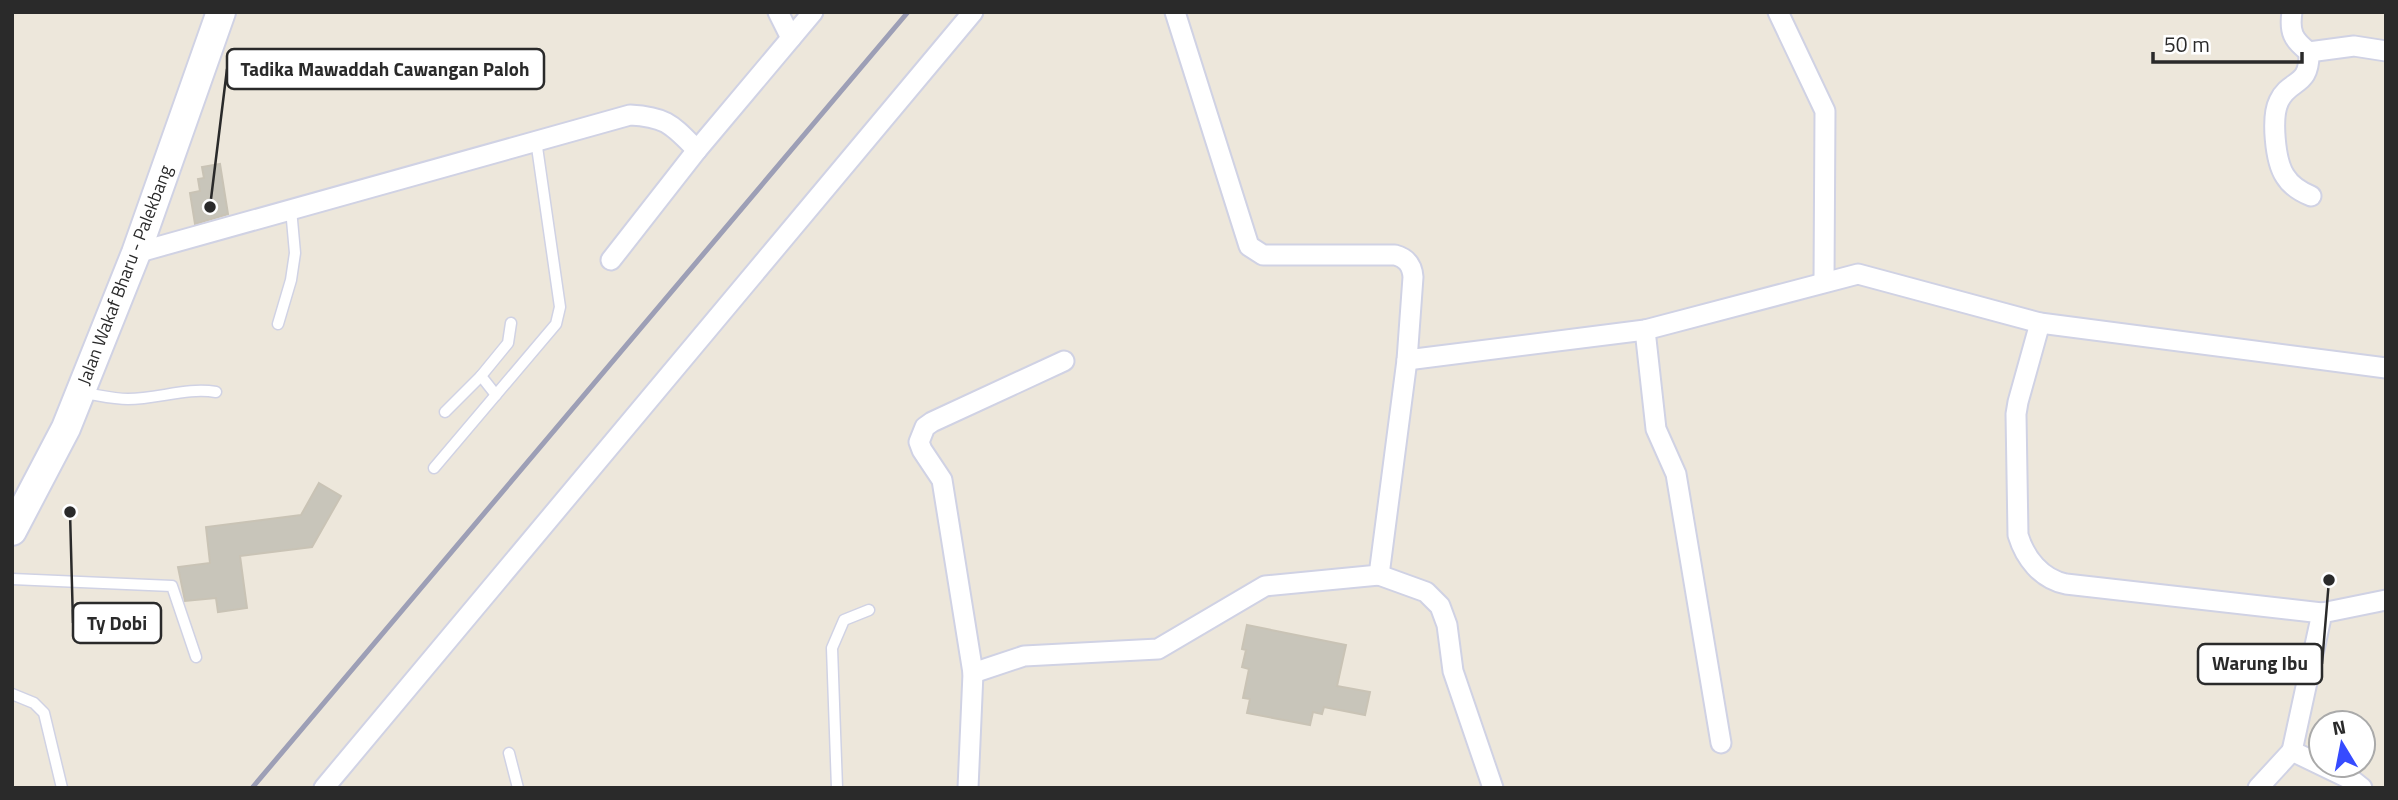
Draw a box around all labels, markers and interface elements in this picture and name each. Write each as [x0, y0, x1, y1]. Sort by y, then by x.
scale bar [2153, 21, 2302, 65]
text: 50 m [2164, 28, 2210, 60]
callout: Tadika Mawaddah Cawangan Paloh [227, 49, 544, 89]
text: Tadika Mawaddah Cawangan Paloh [241, 54, 529, 83]
street label: Jalan Wakaf Bharu - Palekbang [70, 161, 179, 389]
callout: Ty Dobi [73, 603, 161, 643]
text: Ty Dobi [87, 608, 147, 637]
callout: Warung Ibu [2198, 644, 2322, 684]
text: Warung Ibu [2212, 648, 2308, 677]
north arrow [2307, 709, 2377, 779]
text: N [2330, 711, 2348, 742]

